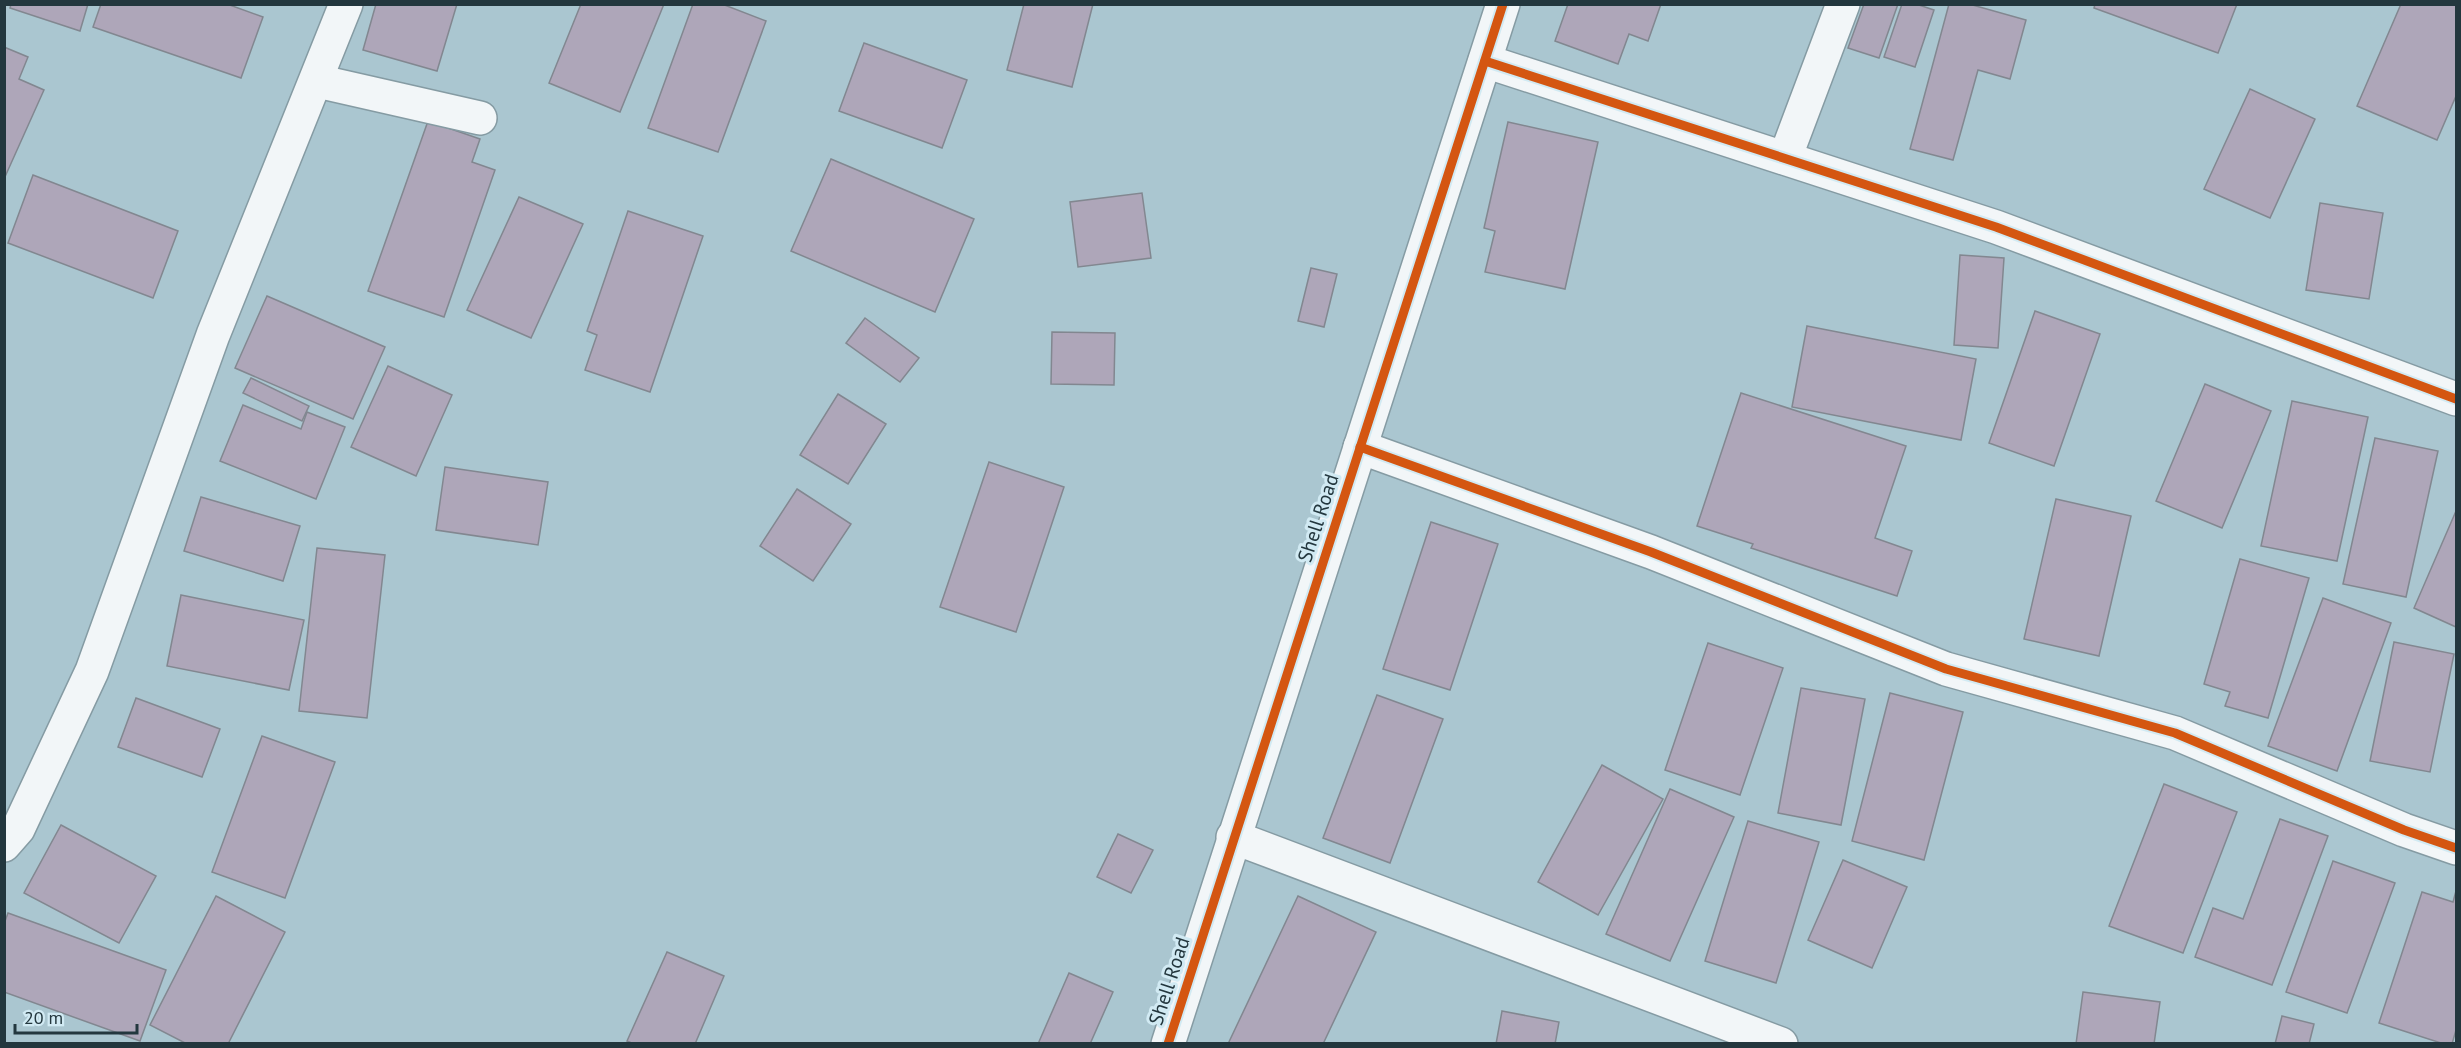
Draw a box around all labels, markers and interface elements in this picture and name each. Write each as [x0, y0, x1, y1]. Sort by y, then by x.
street label: Shell Road [1292, 471, 1344, 565]
street label: Shell Road [1143, 934, 1195, 1028]
scale bar [15, 997, 136, 1035]
text: 20 m [24, 1006, 63, 1029]

